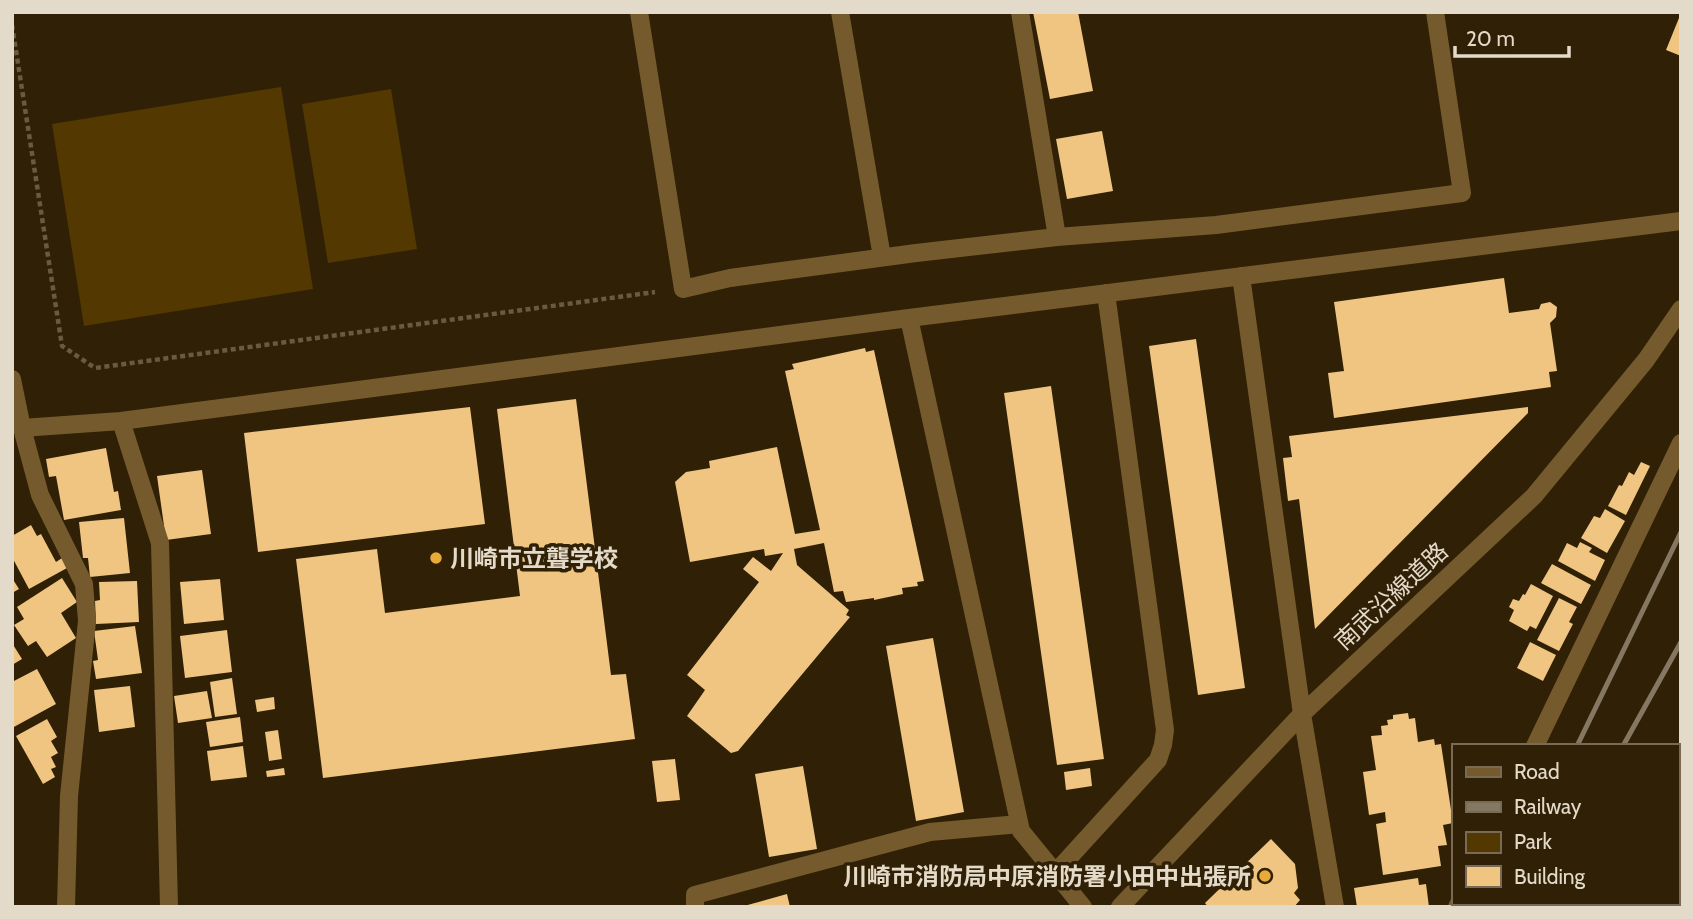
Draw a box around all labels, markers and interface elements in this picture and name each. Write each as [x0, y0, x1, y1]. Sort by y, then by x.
scale bar [1455, 14, 1569, 58]
text: 20 m [1466, 26, 1515, 51]
street label: 南武沿線道路 [1328, 536, 1454, 656]
place label: 川崎市立聾学校 [450, 544, 618, 573]
marker: 川崎市立聾学校 [428, 550, 444, 566]
legend [1452, 744, 1679, 905]
text: Road [1514, 759, 1560, 784]
text: Railway [1514, 794, 1582, 819]
text: Park [1514, 829, 1552, 854]
place label: 川崎市消防局中原消防署小田中出張所 [843, 862, 1251, 891]
text: Building [1514, 864, 1586, 889]
marker: 川崎市消防局中原消防署小田中出張所 [1257, 868, 1273, 884]

